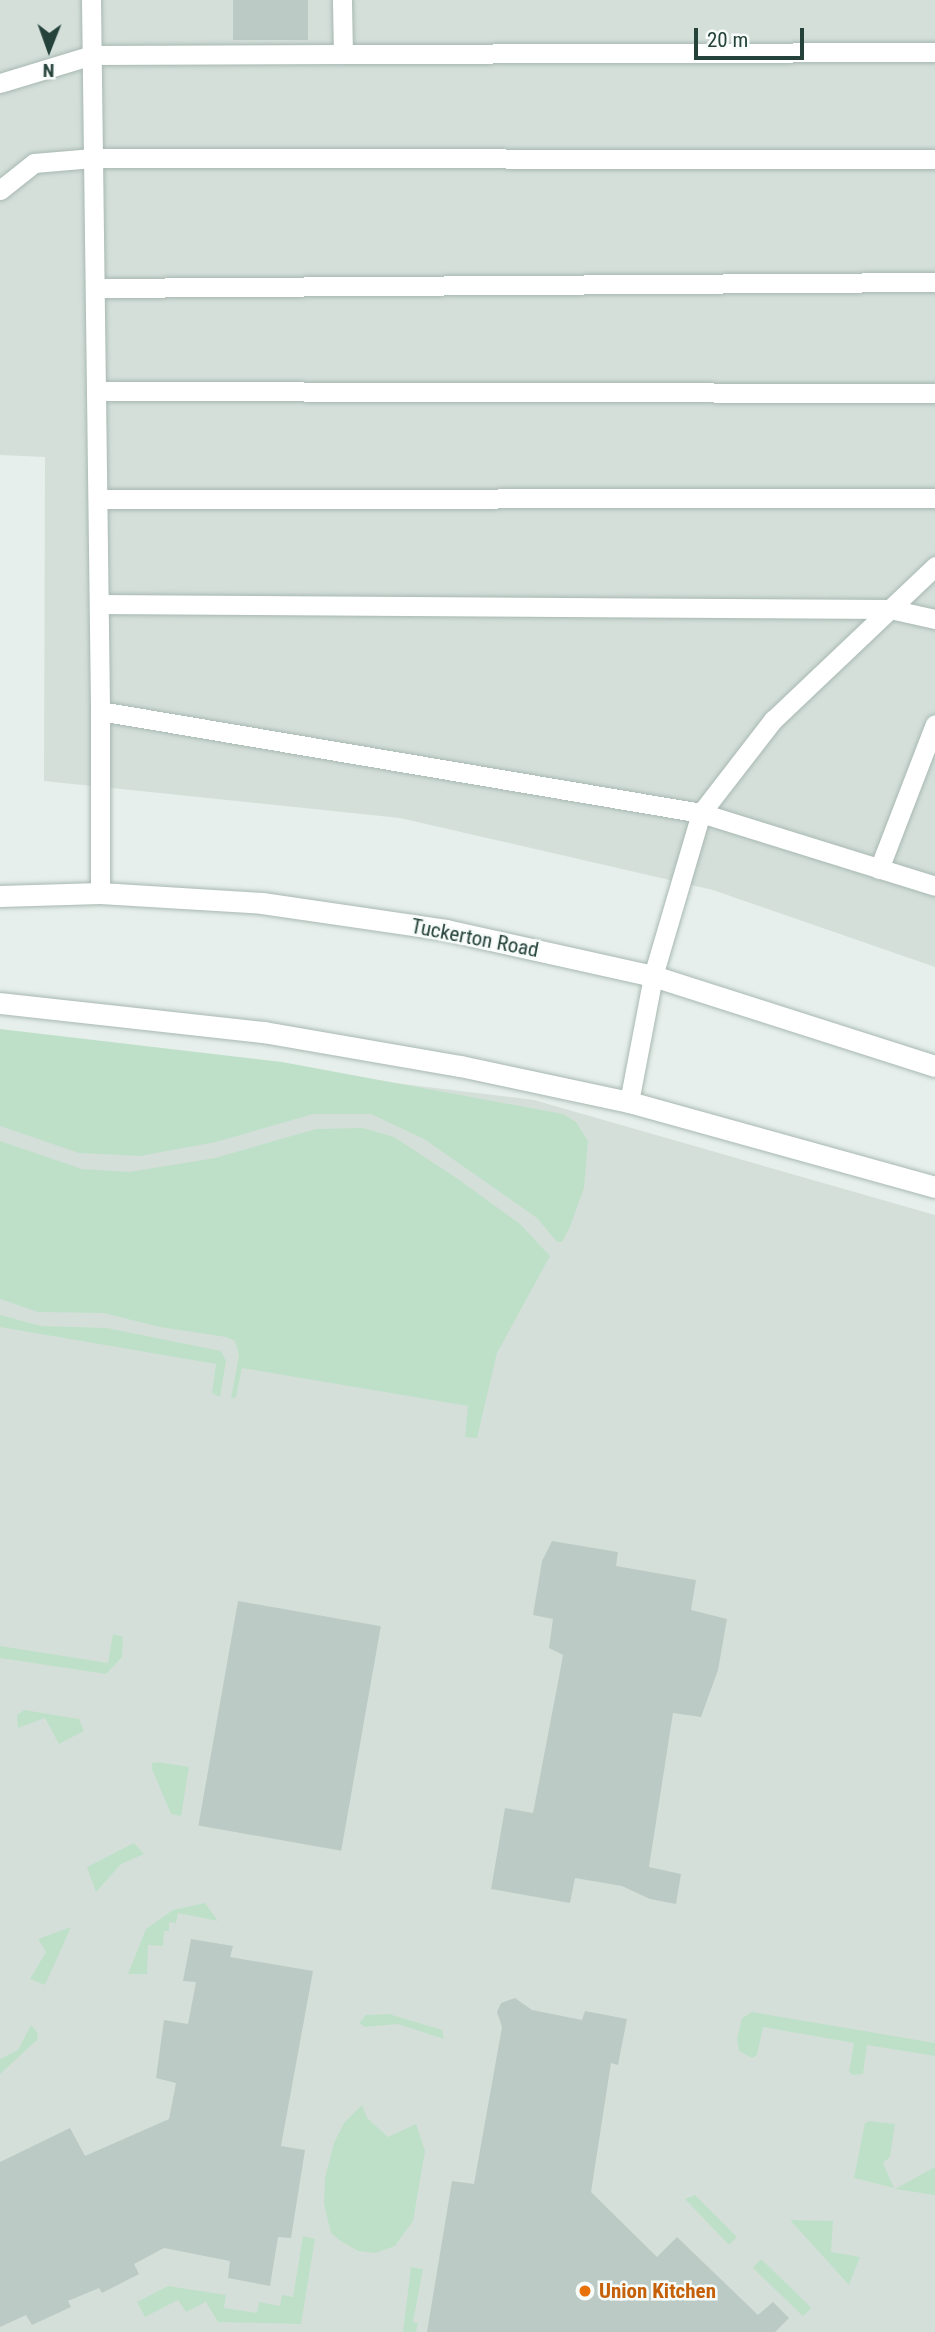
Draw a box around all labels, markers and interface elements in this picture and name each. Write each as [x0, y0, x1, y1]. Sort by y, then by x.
north arrow [14, 14, 84, 84]
scale bar [697, 14, 807, 58]
text: 20 m [707, 28, 748, 52]
text: N [43, 59, 55, 82]
street label: Tuckerton Road [409, 913, 541, 963]
place label: Union Kitchen [599, 2278, 716, 2304]
marker: Union Kitchen [577, 2283, 593, 2299]

